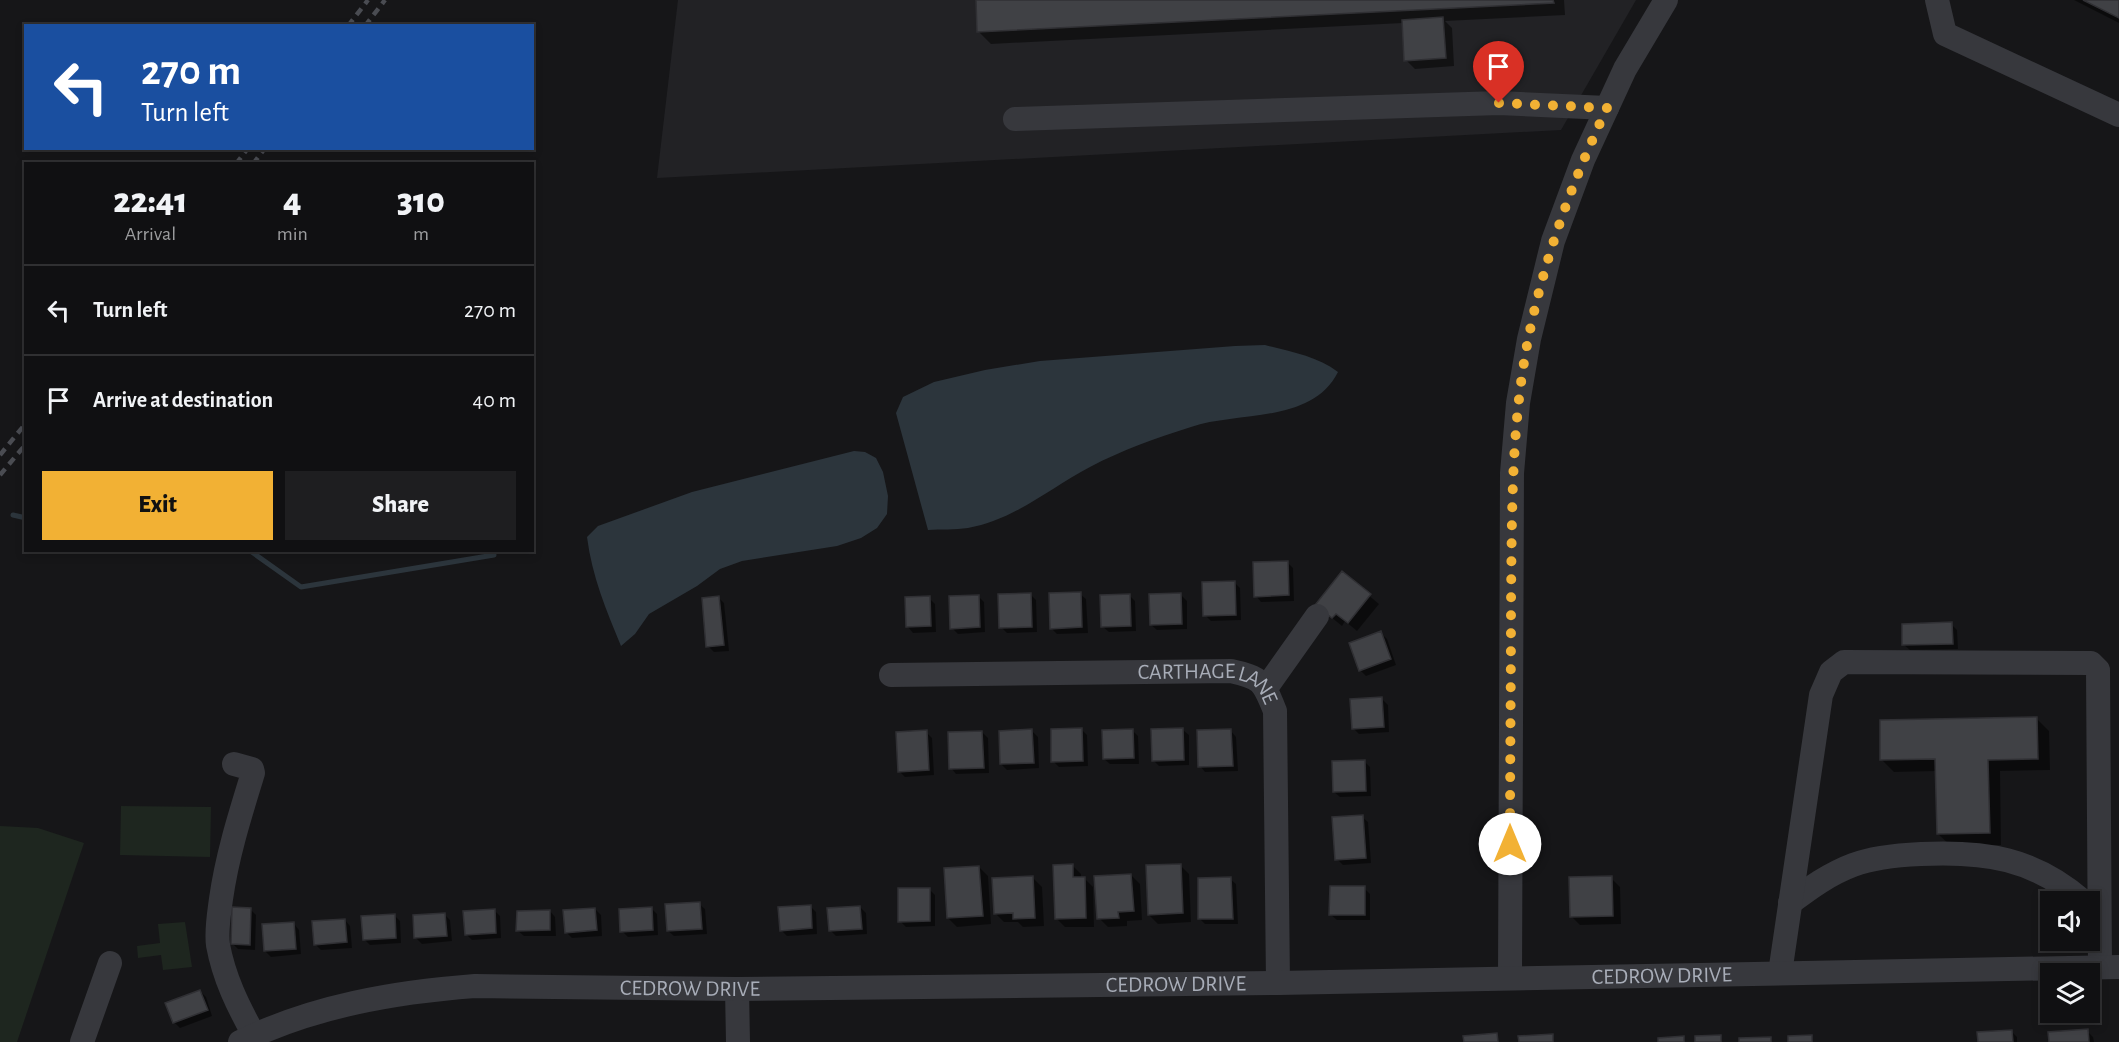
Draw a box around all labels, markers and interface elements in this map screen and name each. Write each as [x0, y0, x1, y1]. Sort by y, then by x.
pin [1473, 41, 1524, 103]
icon: left [42, 48, 120, 126]
text: 270 m [141, 50, 241, 92]
icon: arrive [1482, 50, 1515, 83]
text: Turn left [141, 99, 229, 126]
text: 22:41 [113, 183, 188, 219]
text: 4 [283, 183, 302, 219]
text: 310 [397, 183, 445, 219]
text: Arrival [125, 224, 176, 244]
text: min [277, 224, 308, 244]
text: m [413, 224, 429, 244]
icon: left [42, 294, 75, 327]
text: Turn left [93, 299, 167, 321]
text: 270 m [464, 299, 516, 321]
icon: arrive [42, 384, 75, 417]
text: Arrive at destination [93, 389, 273, 411]
text: 40 m [473, 389, 516, 411]
button: Exit [42, 471, 273, 540]
button: Share [285, 471, 516, 540]
street label: CARTHAGE LANE [1137, 660, 1282, 707]
position arrow [1478, 812, 1542, 876]
map controls [2040, 891, 2100, 1023]
button: sound [2040, 891, 2100, 951]
street label: CEDROW DRIVE [1592, 963, 1733, 988]
button: layers [2040, 963, 2100, 1023]
street label: CEDROW DRIVE [1106, 972, 1247, 996]
street label: CEDROW DRIVE [620, 977, 761, 1000]

